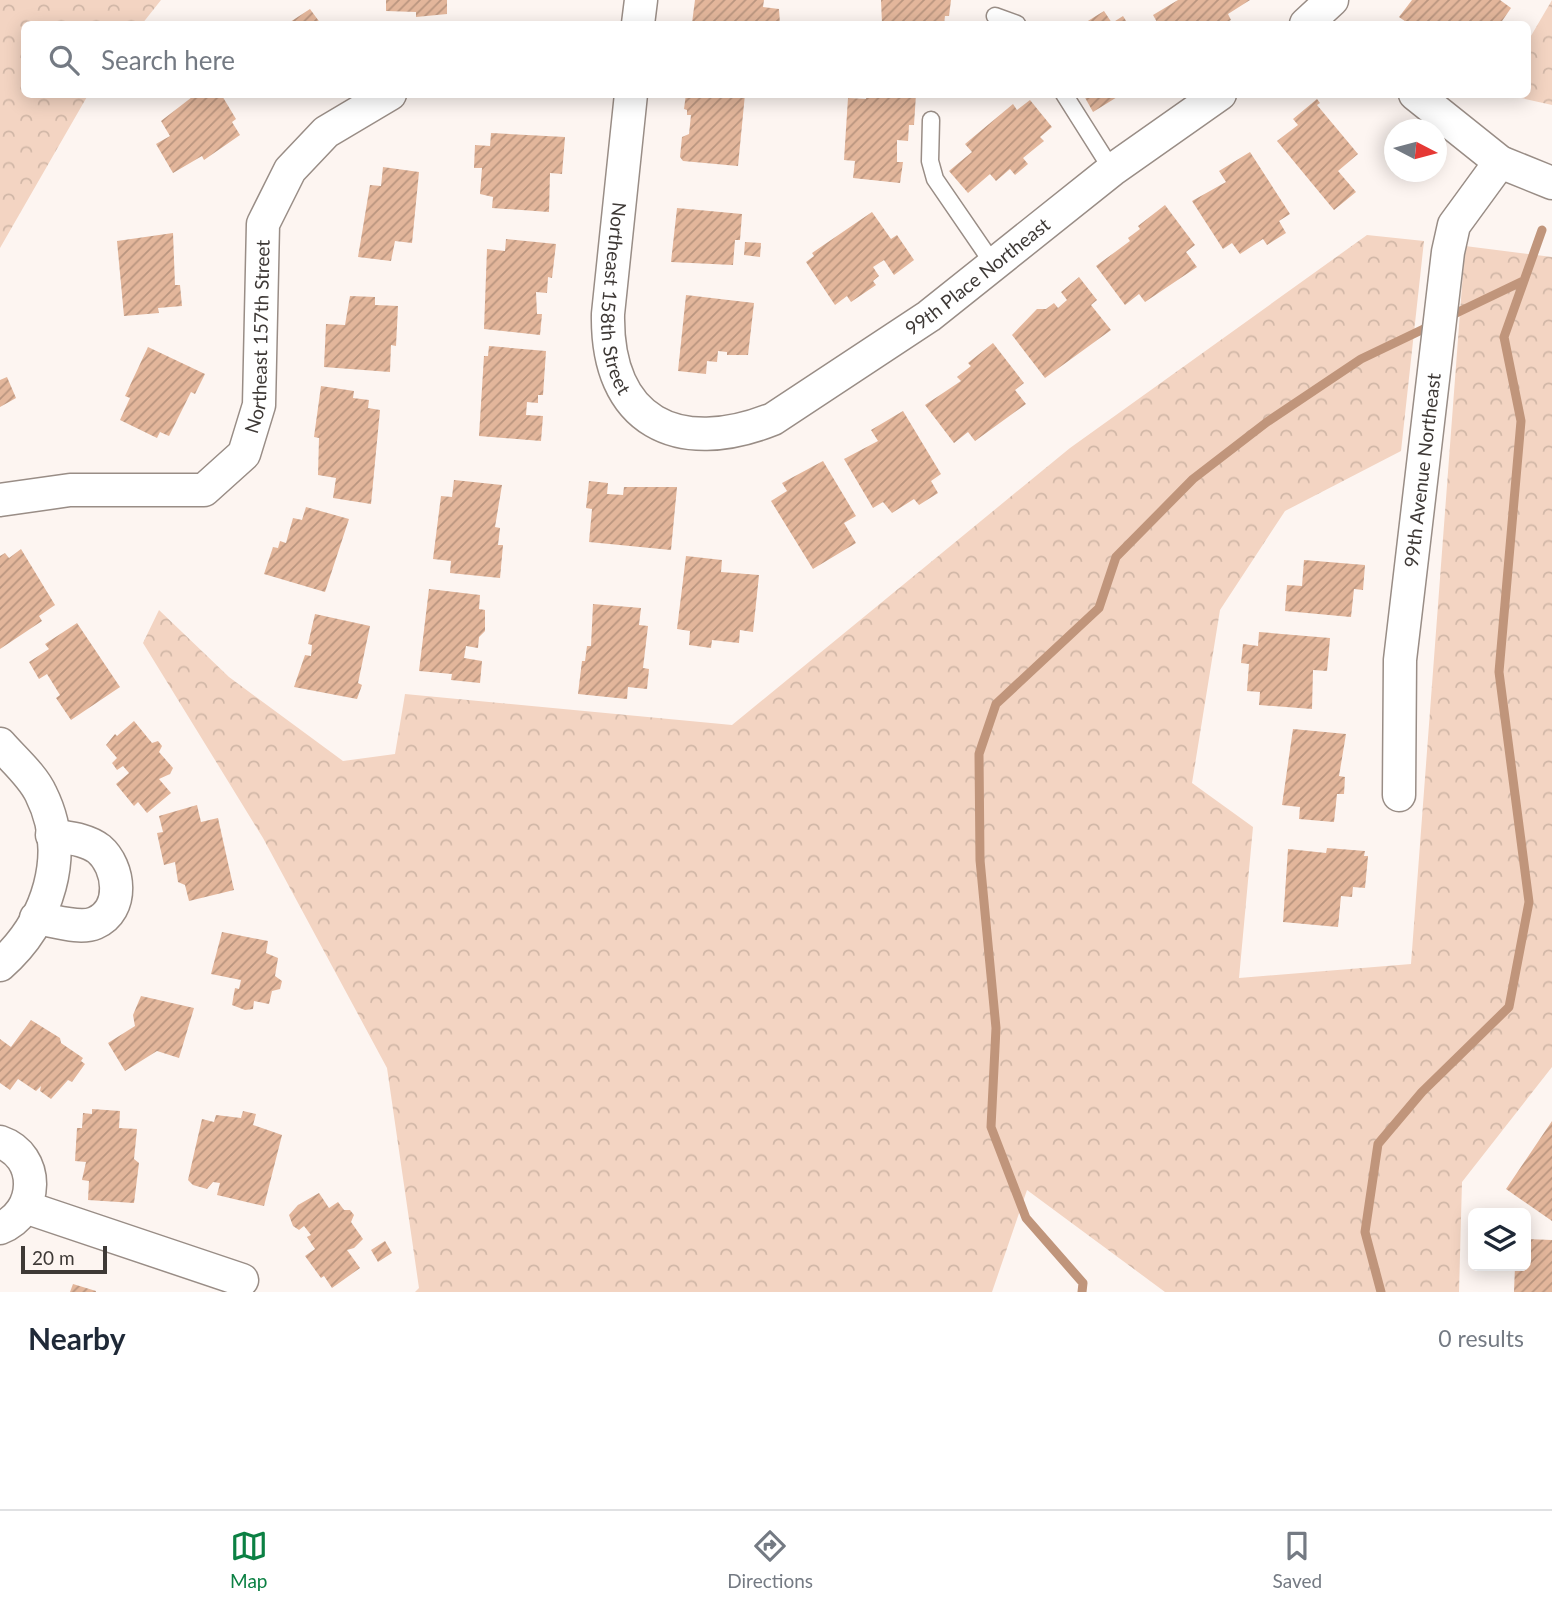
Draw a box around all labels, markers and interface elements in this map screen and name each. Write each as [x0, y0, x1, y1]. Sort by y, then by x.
search box [21, 21, 1531, 98]
icon: search [45, 41, 83, 79]
text: Search here [101, 44, 235, 76]
north arrow [1384, 119, 1447, 182]
street label: Northeast 158th Street [597, 201, 636, 399]
street label: 99th Place Northeast [900, 212, 1054, 340]
street label: Northeast 157th Street [239, 239, 274, 436]
street label: 99th Avenue Northeast [1399, 372, 1445, 569]
map controls [1468, 1208, 1531, 1271]
button: layers [1468, 1208, 1531, 1271]
scale bar [21, 1243, 107, 1275]
text: 20 m [32, 1246, 75, 1269]
text: Nearby [28, 1320, 126, 1356]
text: 0 results [1438, 1324, 1524, 1352]
tab: Map [230, 1527, 268, 1592]
tab: Directions [727, 1527, 813, 1592]
tab: Saved [1273, 1527, 1322, 1592]

